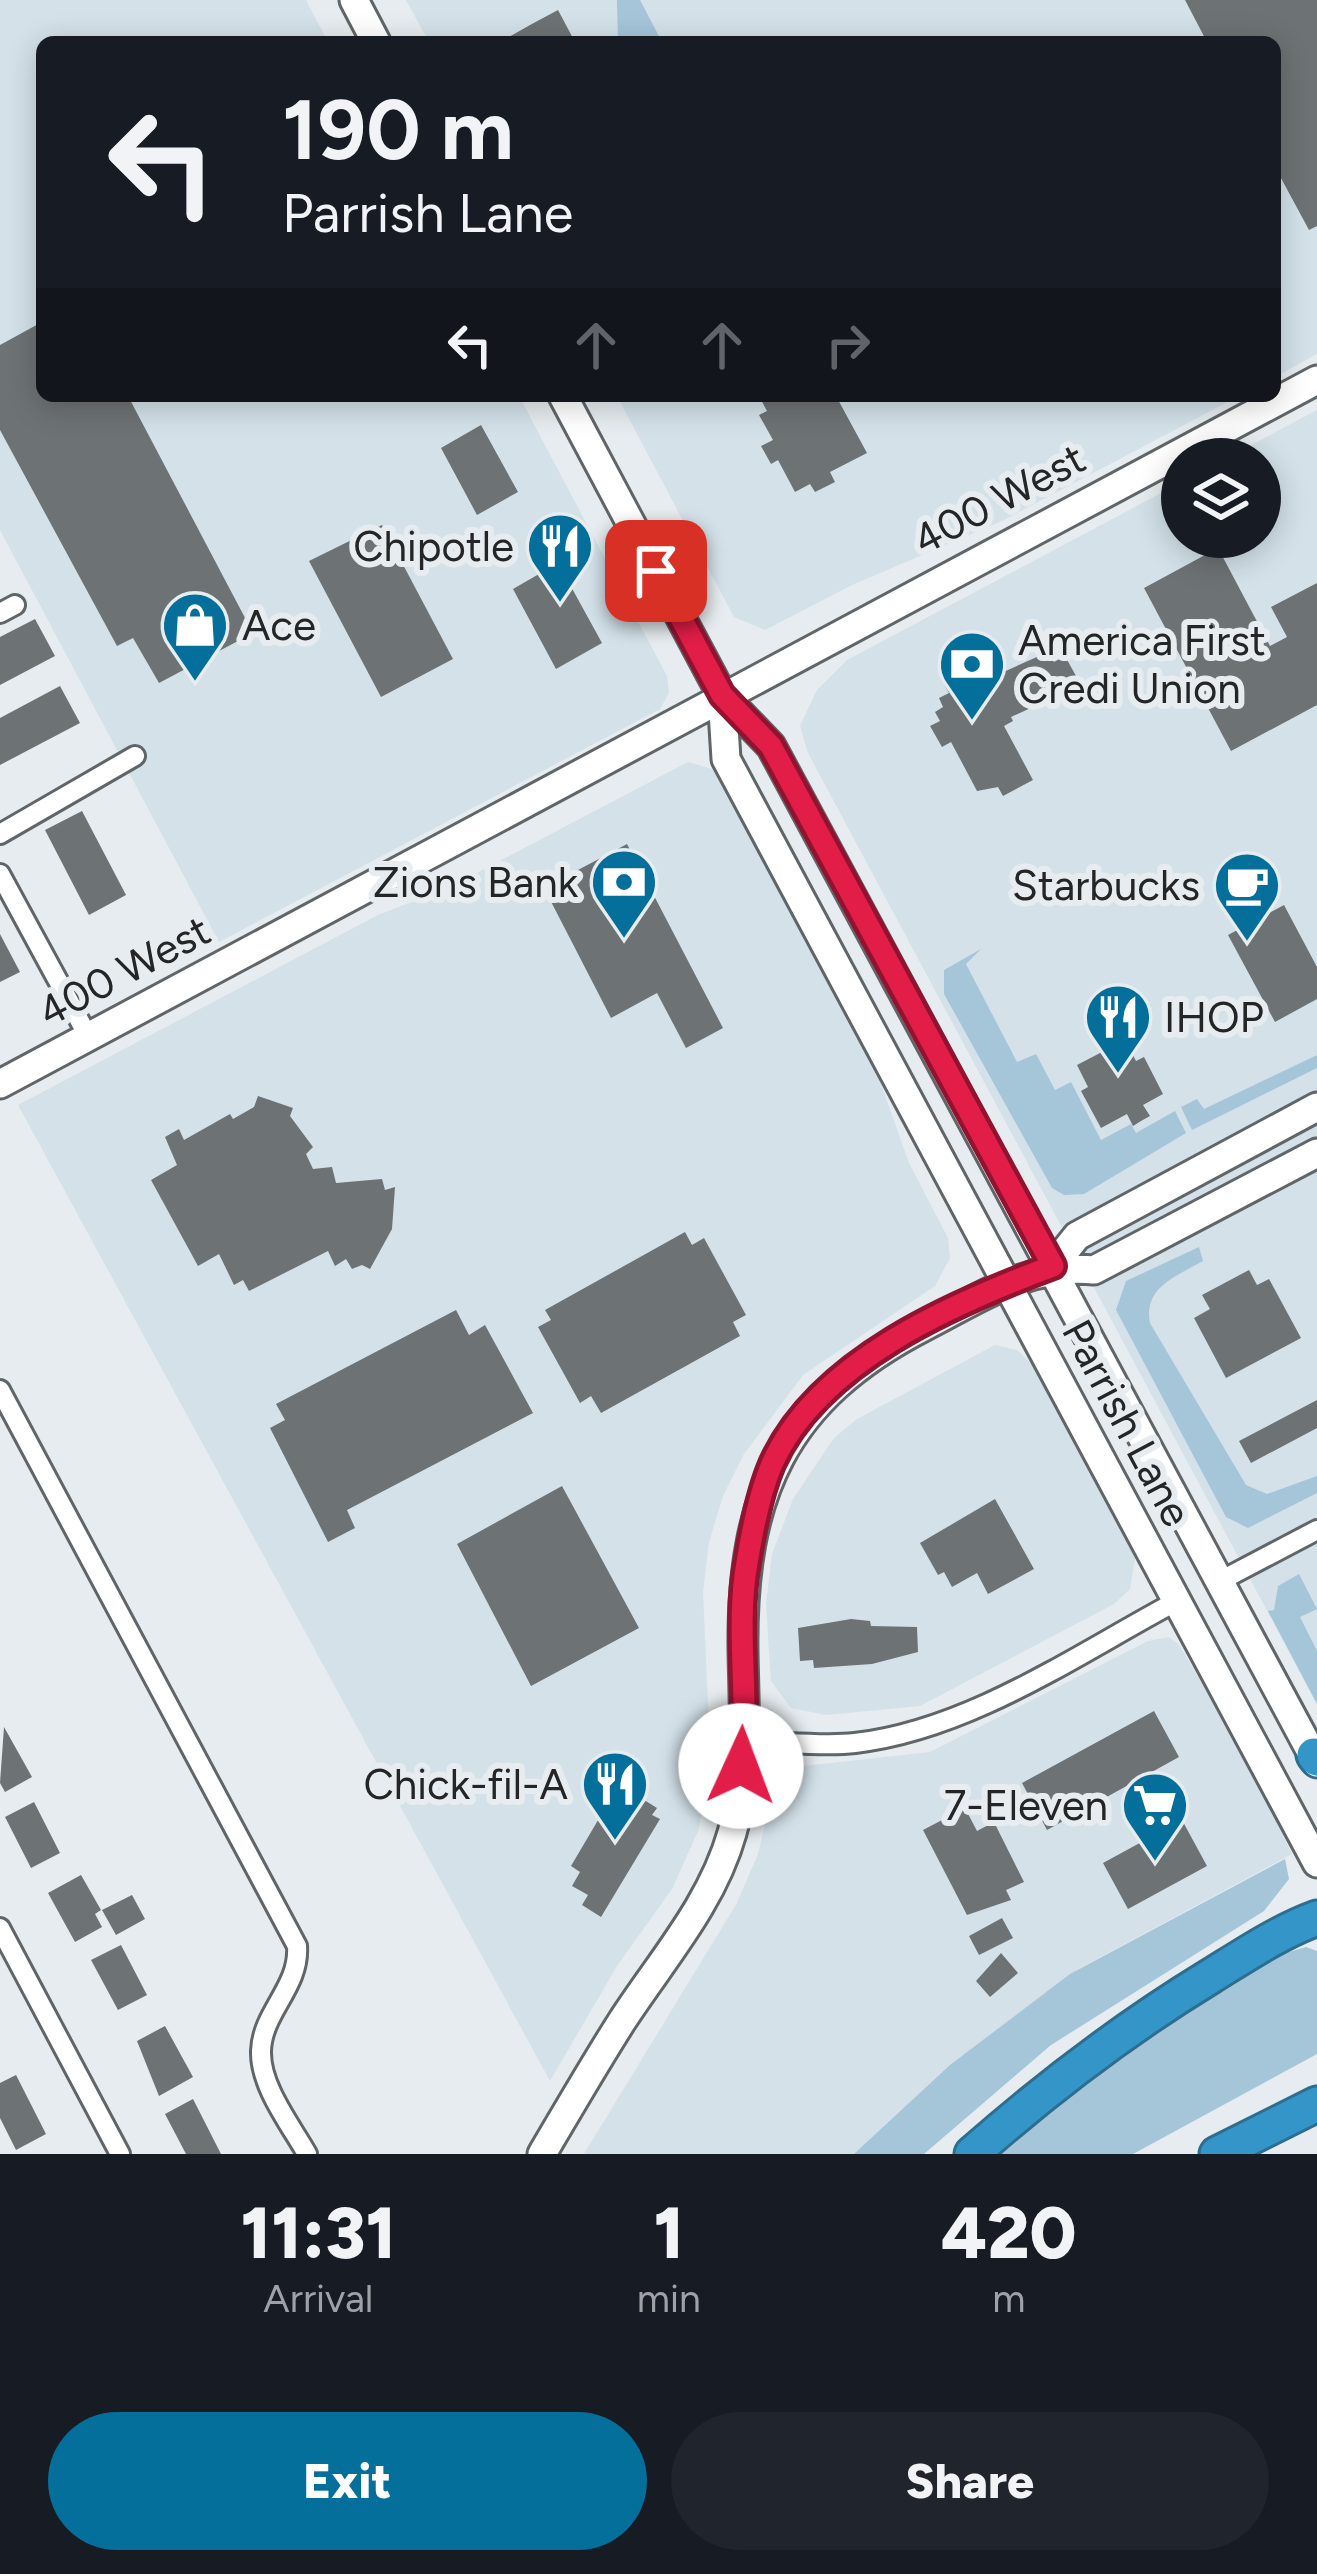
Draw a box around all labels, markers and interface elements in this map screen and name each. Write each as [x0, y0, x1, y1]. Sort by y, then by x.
text: 190 m [282, 79, 514, 180]
icon: left [84, 84, 240, 240]
text: Parrish Lane [282, 181, 573, 246]
icon: left [437, 312, 503, 378]
icon: ahead [563, 312, 629, 378]
icon: ahead [689, 312, 755, 378]
icon: right [815, 312, 881, 378]
street label: 400 West [904, 433, 1094, 565]
map controls [1161, 438, 1281, 558]
button: layers [1161, 438, 1281, 558]
restaurant icon: Chipotle [525, 511, 595, 605]
pin [605, 520, 707, 622]
place label: Chipotle [353, 521, 514, 572]
icon: arrive [623, 538, 689, 604]
shop icon: Ace [160, 590, 230, 684]
place label: Ace [242, 600, 316, 651]
place label: America First Credi Union [1018, 615, 1266, 714]
bank icon: America First Credi Union [937, 629, 1007, 723]
bank icon: Zions Bank [589, 847, 659, 941]
cafe icon: Starbucks [1212, 850, 1282, 944]
place label: Zions Bank [373, 857, 579, 908]
place label: Starbucks [1012, 860, 1200, 911]
street label: 400 West [29, 905, 219, 1037]
restaurant icon: IHOP [1083, 982, 1153, 1076]
place label: IHOP [1164, 992, 1264, 1043]
street label: Parrish Lane [1051, 1311, 1203, 1535]
position arrow [678, 1703, 804, 1829]
restaurant icon: Chick-fil-A [580, 1749, 650, 1843]
place label: Chick-fil-A [364, 1759, 569, 1810]
supermarket icon: 7-Eleven [1120, 1770, 1190, 1864]
place label: 7-Eleven [944, 1780, 1108, 1831]
text: 11:31 [240, 2190, 396, 2276]
text: 1 [653, 2190, 684, 2276]
text: 420 [941, 2190, 1077, 2276]
text: Arrival [263, 2275, 373, 2322]
text: min [637, 2275, 701, 2322]
text: m [992, 2275, 1025, 2322]
button: Exit [48, 2412, 647, 2550]
button: Share [671, 2412, 1269, 2550]

